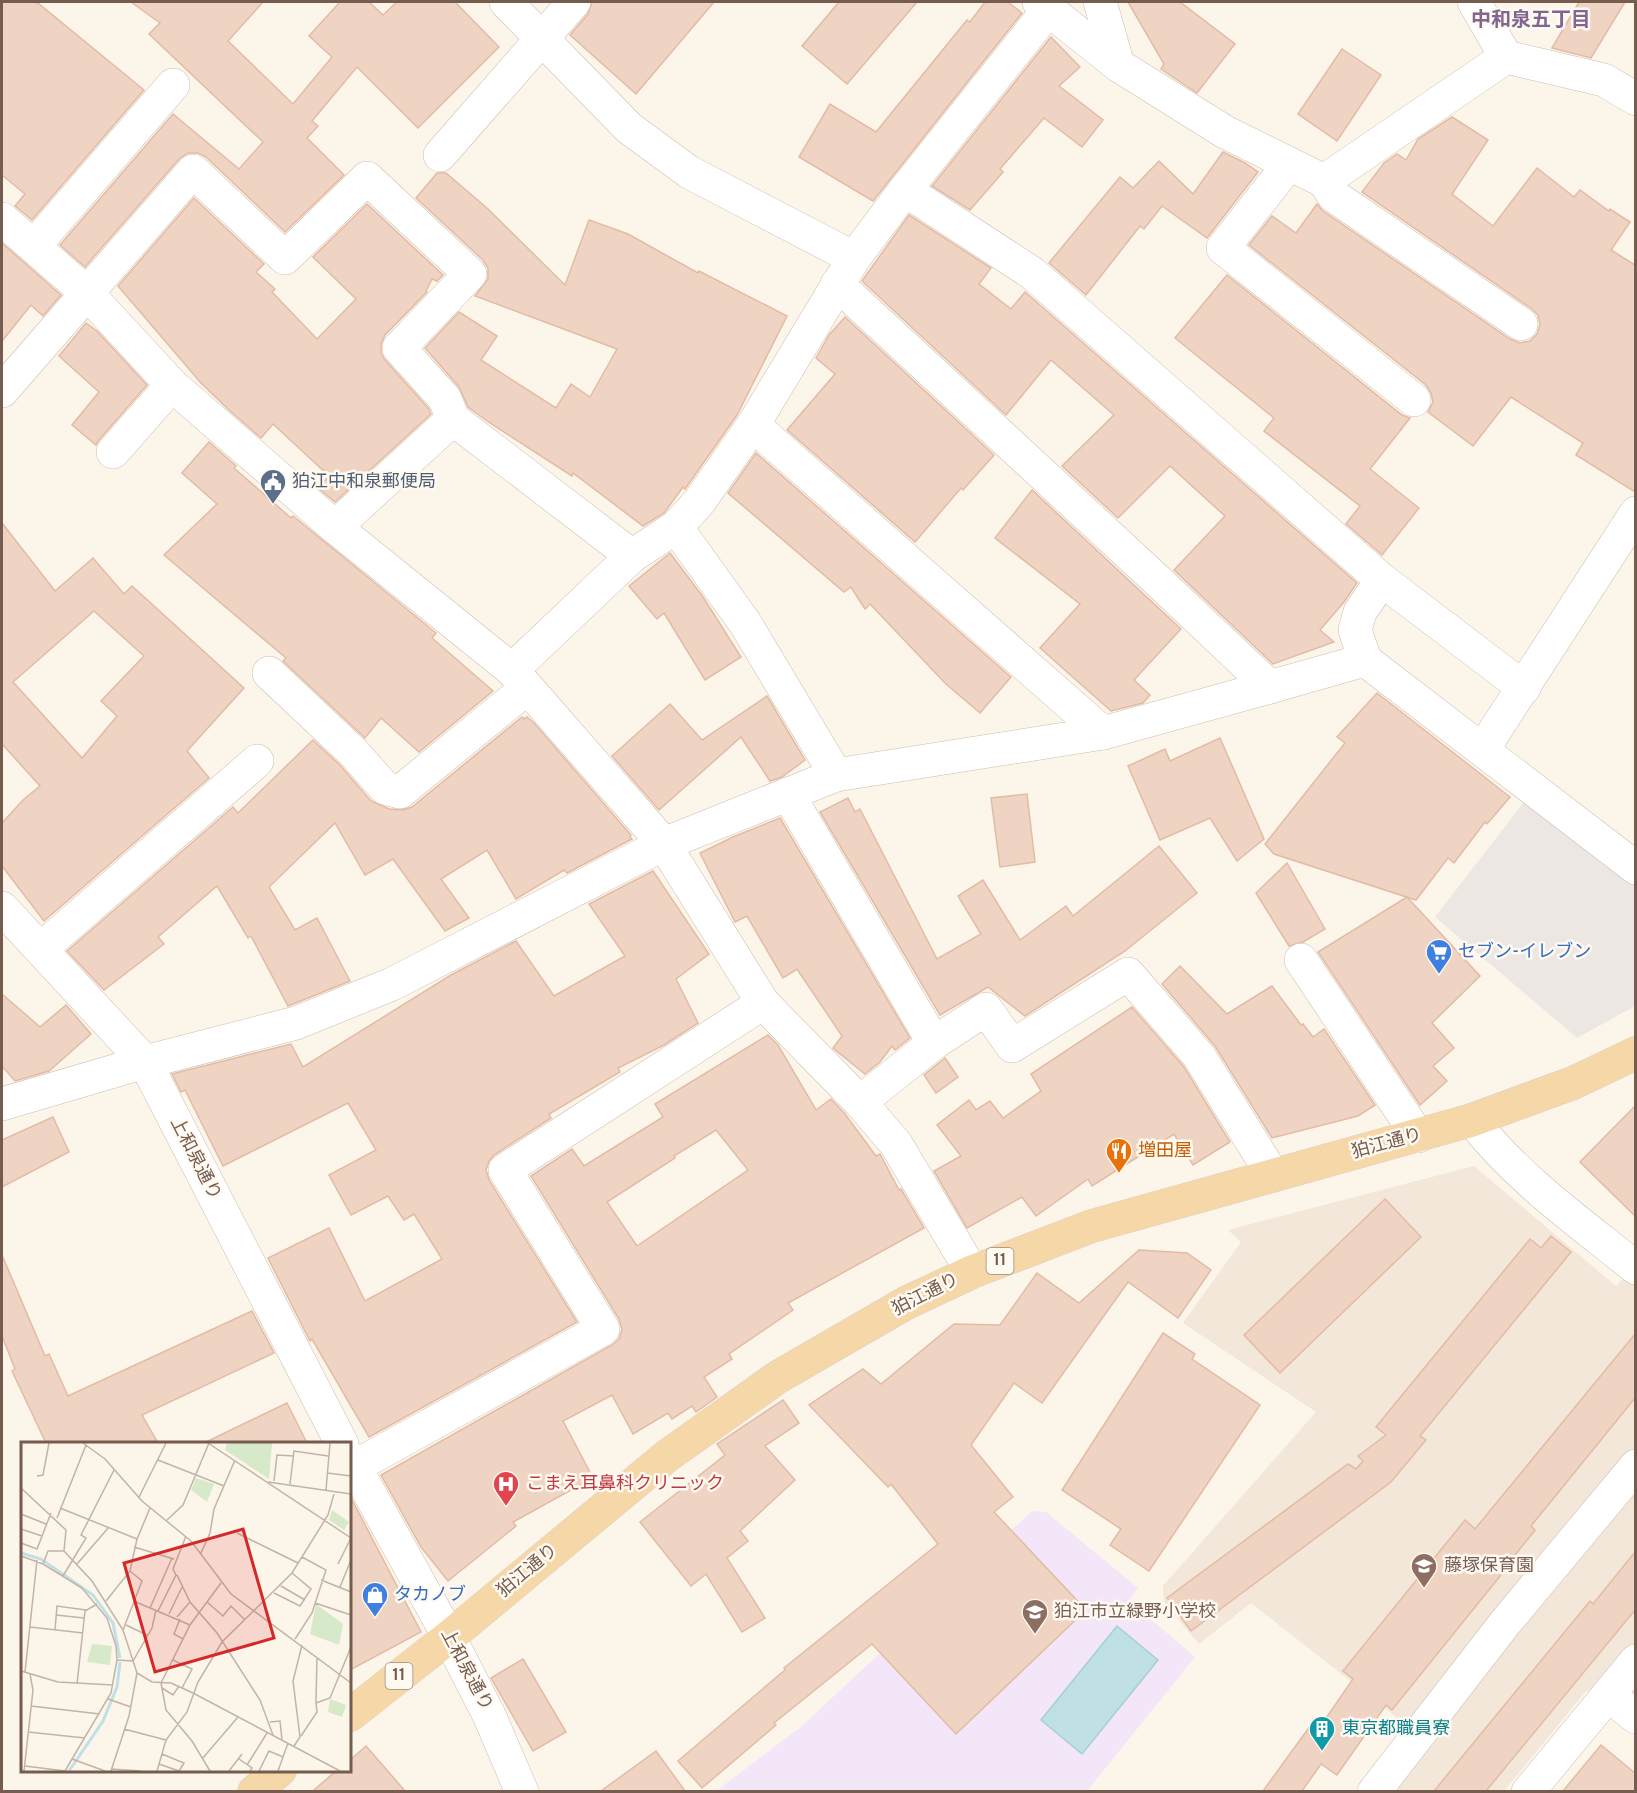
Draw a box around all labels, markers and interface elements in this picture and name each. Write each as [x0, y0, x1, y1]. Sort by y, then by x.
district label: 中和泉五丁目 [1471, 8, 1591, 34]
public building icon: 狛江中和泉郵便局 [258, 467, 288, 505]
place label: 狛江中和泉郵便局 [292, 471, 436, 494]
supermarket icon: セブン-イレブン [1424, 937, 1454, 975]
place label: セブン-イレブン [1458, 941, 1591, 964]
street label: 上和泉通り [164, 1114, 226, 1204]
street label: 狛江通り [1349, 1124, 1425, 1164]
restaurant icon: 増田屋 [1104, 1136, 1134, 1174]
place label: 増田屋 [1138, 1140, 1192, 1163]
road number: 11 [986, 1248, 1014, 1274]
street label: 狛江通り [889, 1268, 963, 1322]
inset map [21, 1442, 351, 1772]
hospital icon: こまえ耳鼻科クリニック [491, 1469, 521, 1507]
place label: こまえ耳鼻科クリニック [526, 1473, 724, 1496]
street label: 狛江通り [493, 1539, 563, 1603]
school or university icon: 藤塚保育園 [1409, 1551, 1439, 1589]
place label: 藤塚保育園 [1444, 1555, 1534, 1578]
shop icon: タカノブ [360, 1580, 390, 1618]
place label: タカノブ [394, 1584, 466, 1607]
school or university icon: 狛江市立緑野小学校 [1020, 1597, 1050, 1635]
place label: 狛江市立緑野小学校 [1054, 1601, 1216, 1624]
street label: 上和泉通り [435, 1625, 497, 1715]
road number: 11 [386, 1663, 412, 1689]
building icon: 東京都職員寮 [1307, 1714, 1337, 1752]
place label: 東京都職員寮 [1342, 1718, 1450, 1741]

